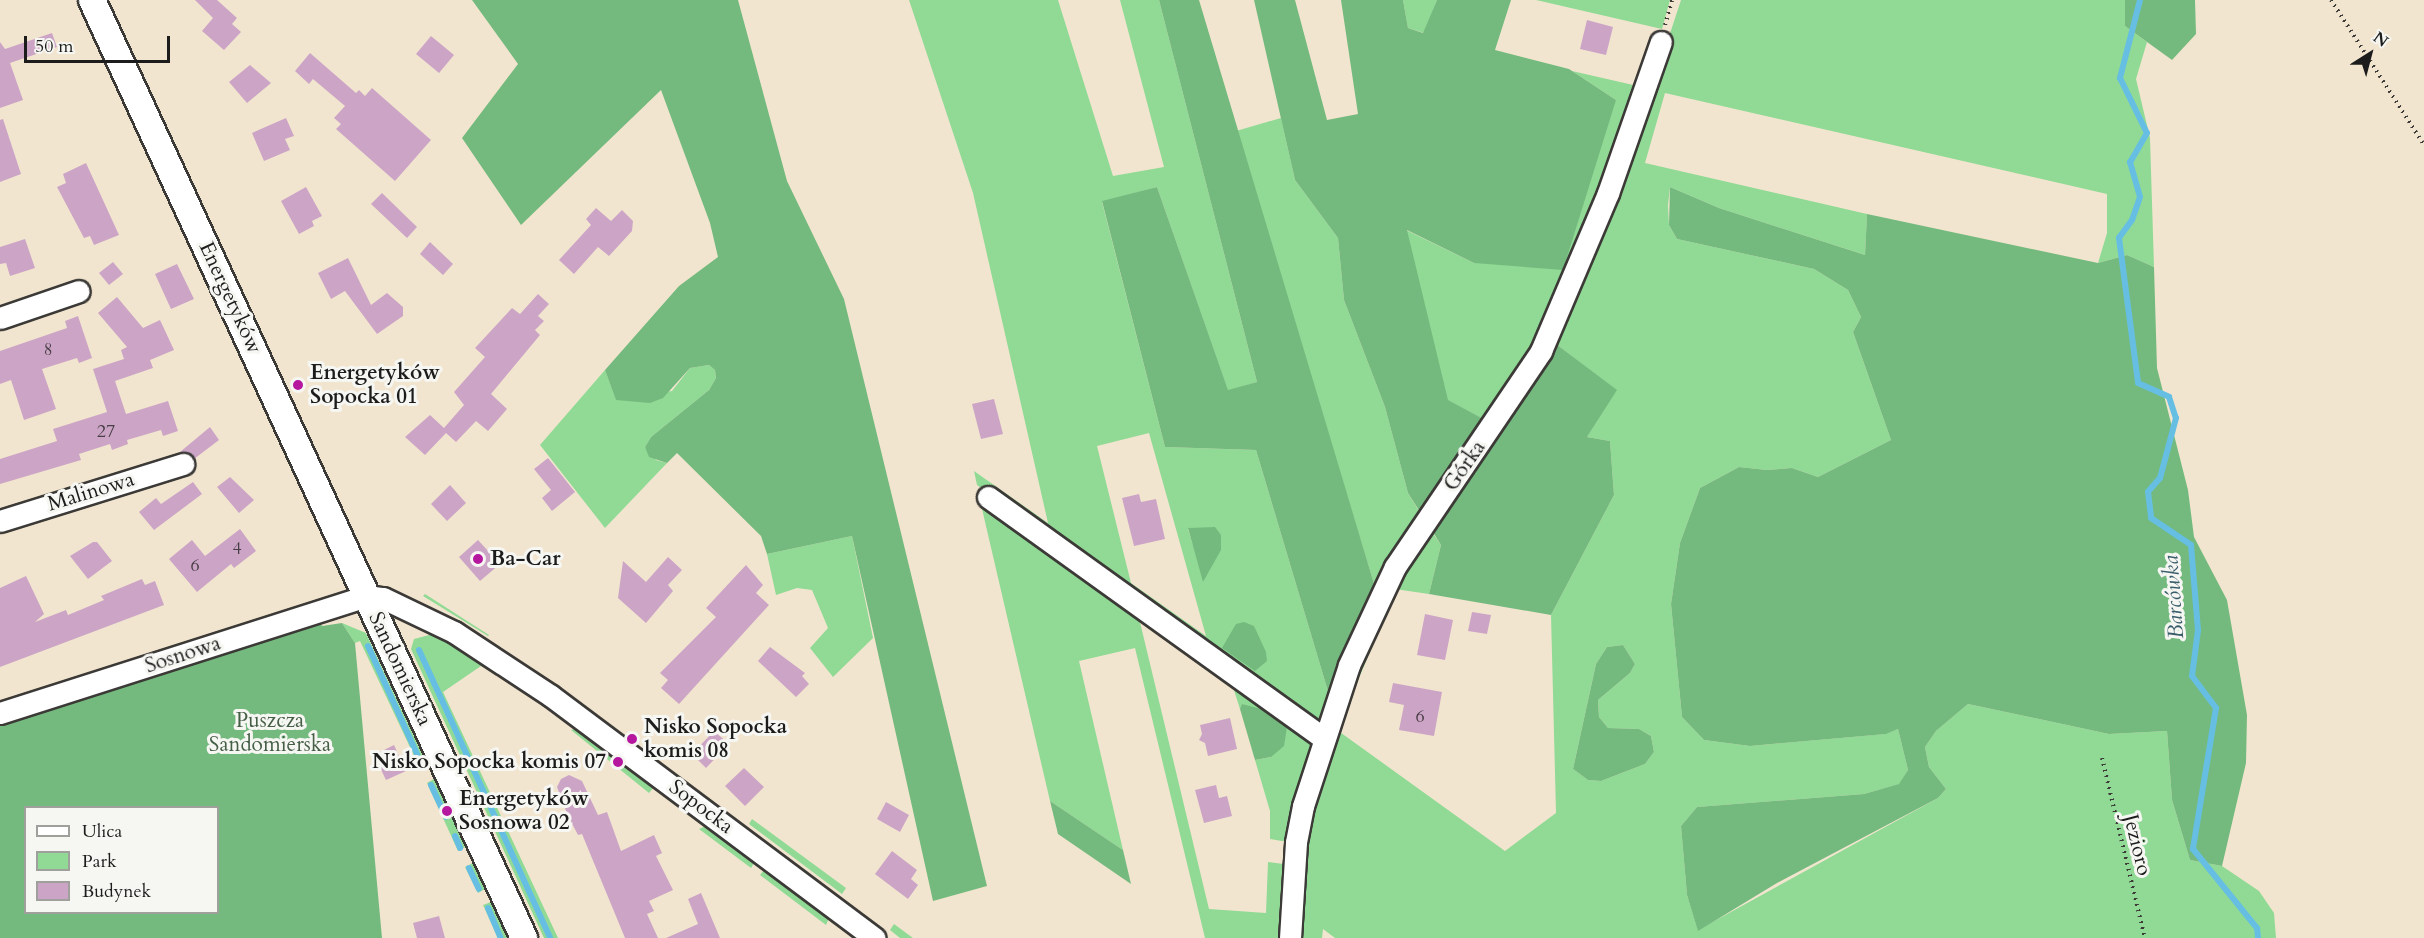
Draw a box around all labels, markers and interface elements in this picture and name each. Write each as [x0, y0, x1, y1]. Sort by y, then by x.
scale bar [27, 24, 172, 62]
north arrow [2340, 24, 2400, 84]
text: N [2368, 26, 2393, 52]
text: 50 m [35, 34, 74, 59]
street label: Energetyków [193, 238, 267, 358]
house number: 8 [43, 339, 53, 361]
place label: Energetyków Sopocka 01 [310, 360, 440, 410]
marker: Energetyków Sopocka 01 [291, 378, 305, 392]
house number: 27 [97, 421, 115, 443]
street label: Górka [1439, 436, 1491, 496]
street label: Malinowa [45, 467, 137, 517]
house number: 4 [232, 538, 242, 560]
place label: Ba-Car [490, 546, 561, 572]
marker: Ba-Car [471, 552, 485, 566]
water label: Barcówka [2158, 554, 2190, 640]
house number: 6 [190, 555, 200, 577]
street label: Sandomierska [363, 608, 437, 730]
street label: Sosnowa [142, 631, 224, 679]
house number: 6 [1415, 706, 1425, 728]
park label: Puszcza Sandomierska [209, 708, 331, 758]
place label: Nisko Sopocka komis 08 [644, 714, 787, 764]
marker: Nisko Sopocka komis 08 [625, 732, 639, 746]
place label: Nisko Sopocka komis 07 [372, 749, 606, 775]
marker: Nisko Sopocka komis 07 [611, 755, 625, 769]
street label: Sopocka [664, 775, 738, 839]
place label: Energetyków Sosnowa 02 [459, 786, 589, 836]
marker: Energetyków Sosnowa 02 [440, 804, 454, 818]
legend [24, 806, 219, 914]
street label: Jezioro [2117, 812, 2157, 878]
text: Ulica [82, 819, 122, 844]
text: Park [82, 849, 117, 874]
text: Budynek [82, 879, 151, 904]

